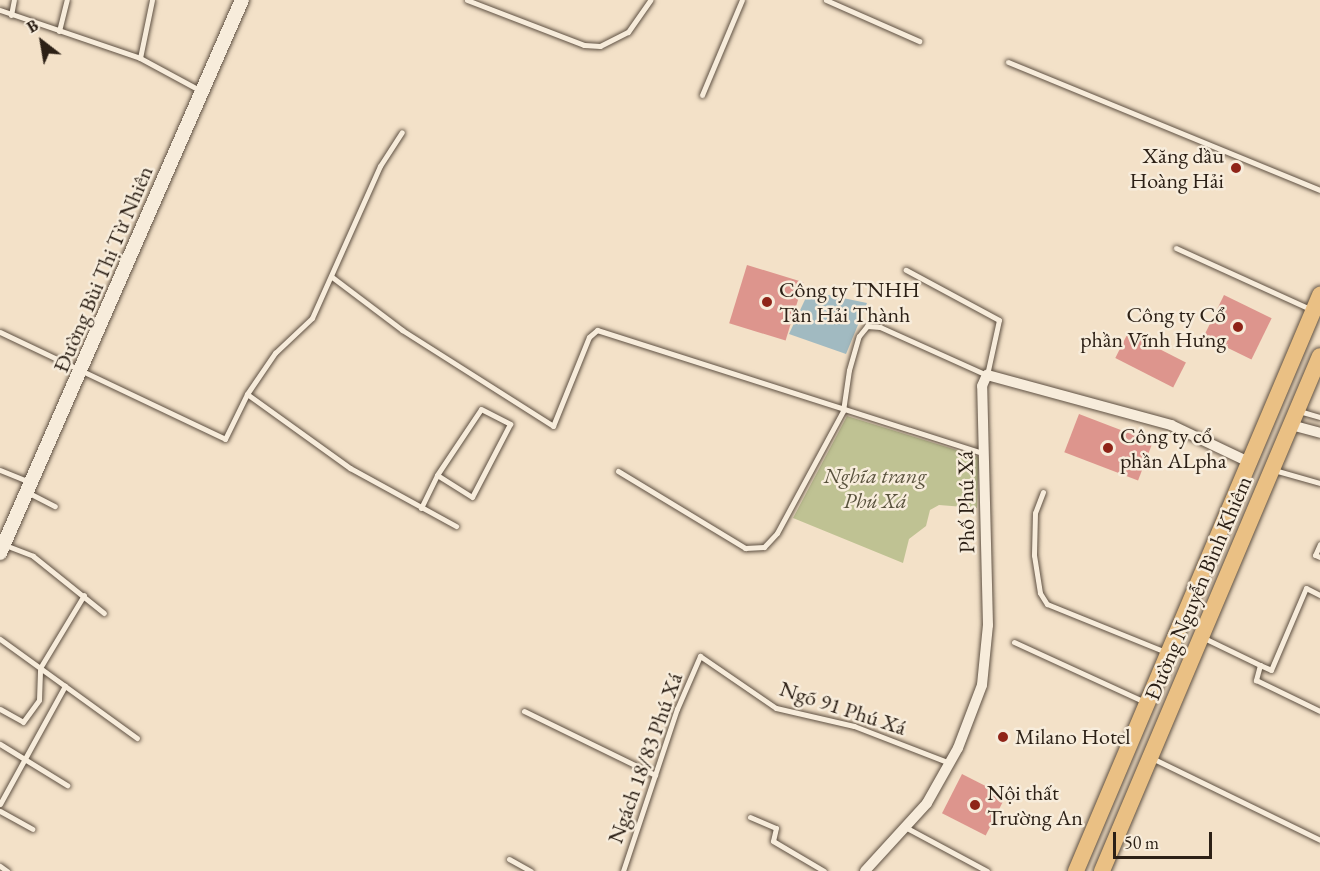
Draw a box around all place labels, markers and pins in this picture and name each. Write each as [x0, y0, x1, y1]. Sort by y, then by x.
place label: Xăng dầu Hoàng Hải [1129, 142, 1224, 194]
marker: Xăng dầu Hoàng Hải [1229, 161, 1243, 175]
place label: Công ty TNHH Tân Hải Thành [779, 276, 920, 328]
marker: Công ty TNHH Tân Hải Thành [760, 295, 774, 309]
place label: Công ty Cổ phần Vĩnh Hưng [1080, 301, 1226, 352]
marker: Công ty Cổ phần Vĩnh Hưng [1231, 320, 1245, 334]
place label: Công ty cổ phần ALpha [1120, 422, 1226, 474]
marker: Công ty cổ phần ALpha [1101, 441, 1115, 455]
place label: Milano Hotel [1015, 724, 1131, 750]
marker: Milano Hotel [996, 730, 1010, 744]
place label: Nội thất Trường An [987, 779, 1083, 830]
marker: Nội thất Trường An [968, 798, 982, 812]

